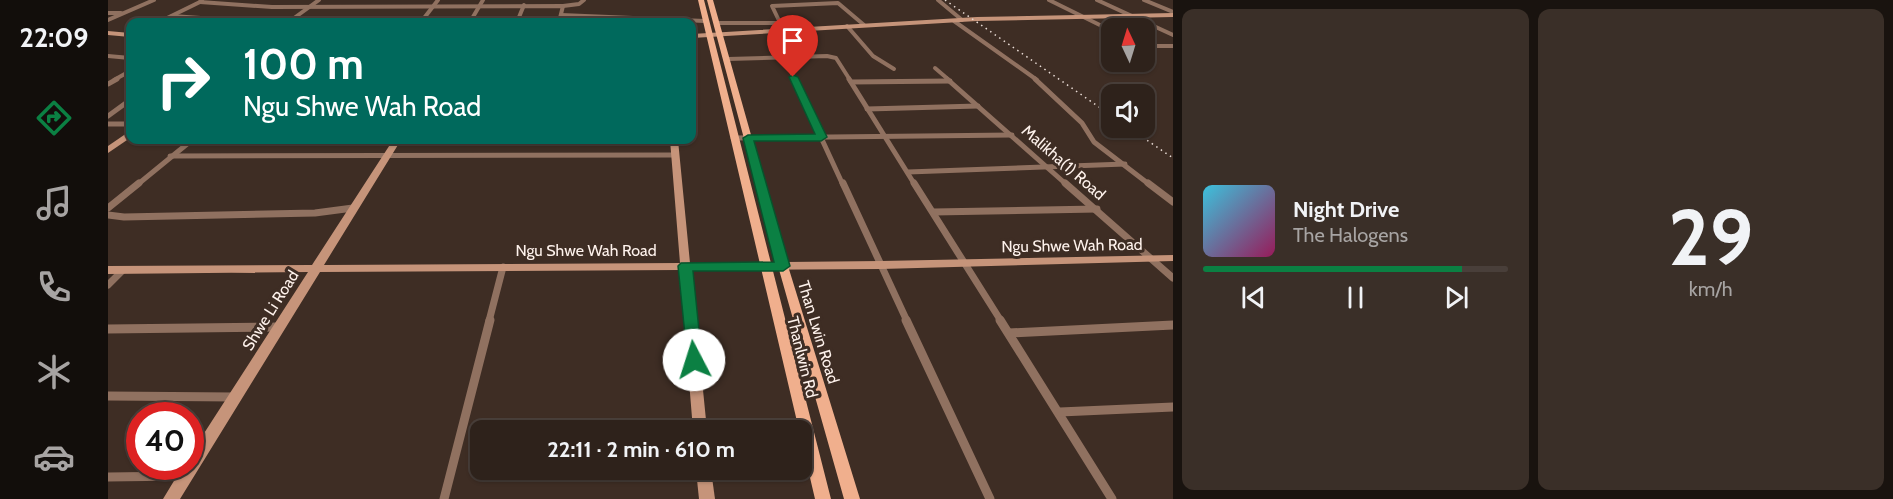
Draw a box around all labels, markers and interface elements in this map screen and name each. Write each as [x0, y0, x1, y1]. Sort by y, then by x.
pin [767, 15, 818, 77]
north arrow [1101, 18, 1155, 72]
map controls [1101, 18, 1155, 138]
text: 22:09 [20, 21, 88, 54]
icon: arrive [776, 24, 809, 57]
text: 100 m [243, 38, 364, 90]
icon: right [144, 42, 222, 120]
button: sound [1101, 84, 1155, 138]
text: Ngu Shwe Wah Road [243, 90, 481, 123]
icon: directions [33, 97, 75, 139]
street label: Malikha(1) Road [1018, 121, 1109, 204]
icon: music [33, 182, 75, 224]
text: 29 [1668, 190, 1753, 285]
text: Night Drive [1293, 196, 1399, 223]
text: The Halogens [1293, 223, 1408, 247]
street label: Ngu Shwe Wah Road [1001, 235, 1143, 256]
street label: Ngu Shwe Wah Road [515, 241, 657, 260]
icon: phone [33, 266, 75, 308]
street label: Shwe Li Road [238, 267, 303, 354]
text: km/h [1689, 277, 1733, 301]
street label: Than Lwin Road [794, 278, 843, 386]
icon: previous [1237, 281, 1270, 314]
icon: pause [1339, 281, 1372, 314]
icon: next [1440, 281, 1473, 314]
street label: Thanlwin Rd [783, 314, 822, 400]
position arrow [662, 328, 726, 392]
icon: climate [33, 351, 75, 393]
speed limit sign: 40 [126, 402, 204, 480]
icon: car [33, 436, 75, 478]
text: 22:11 · 2 min · 610 m [547, 436, 735, 463]

